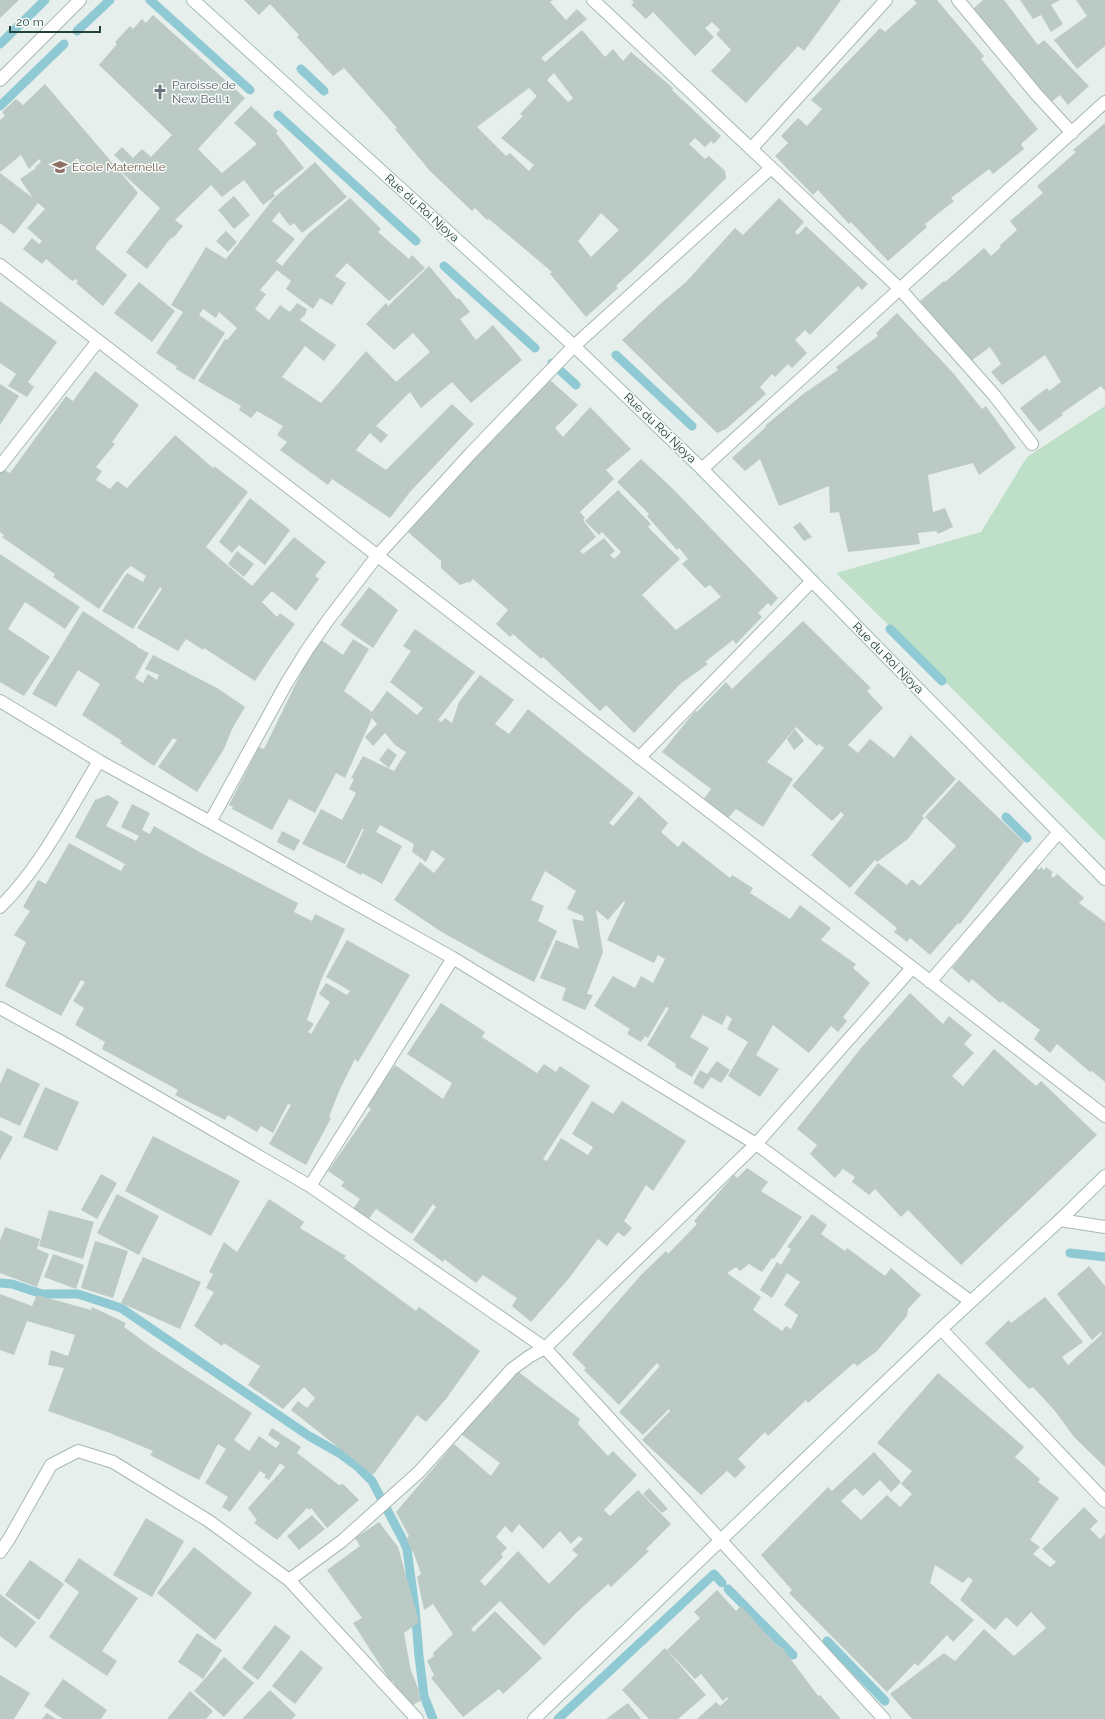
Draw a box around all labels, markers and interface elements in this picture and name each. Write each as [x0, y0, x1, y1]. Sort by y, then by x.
scale bar [10, 8, 100, 34]
text: 20 m [16, 15, 44, 29]
place label: Paroisse de New Bell 1 [172, 78, 236, 106]
church icon: Paroisse de New Bell 1 [151, 83, 169, 101]
school or university icon: École Maternelle [51, 158, 69, 176]
place label: École Maternelle [72, 160, 166, 174]
street label: Rue du Roi Njoya [382, 171, 462, 245]
street label: Rue du Roi Njoya [621, 390, 699, 466]
street label: Rue du Roi Njoya [850, 620, 926, 696]

